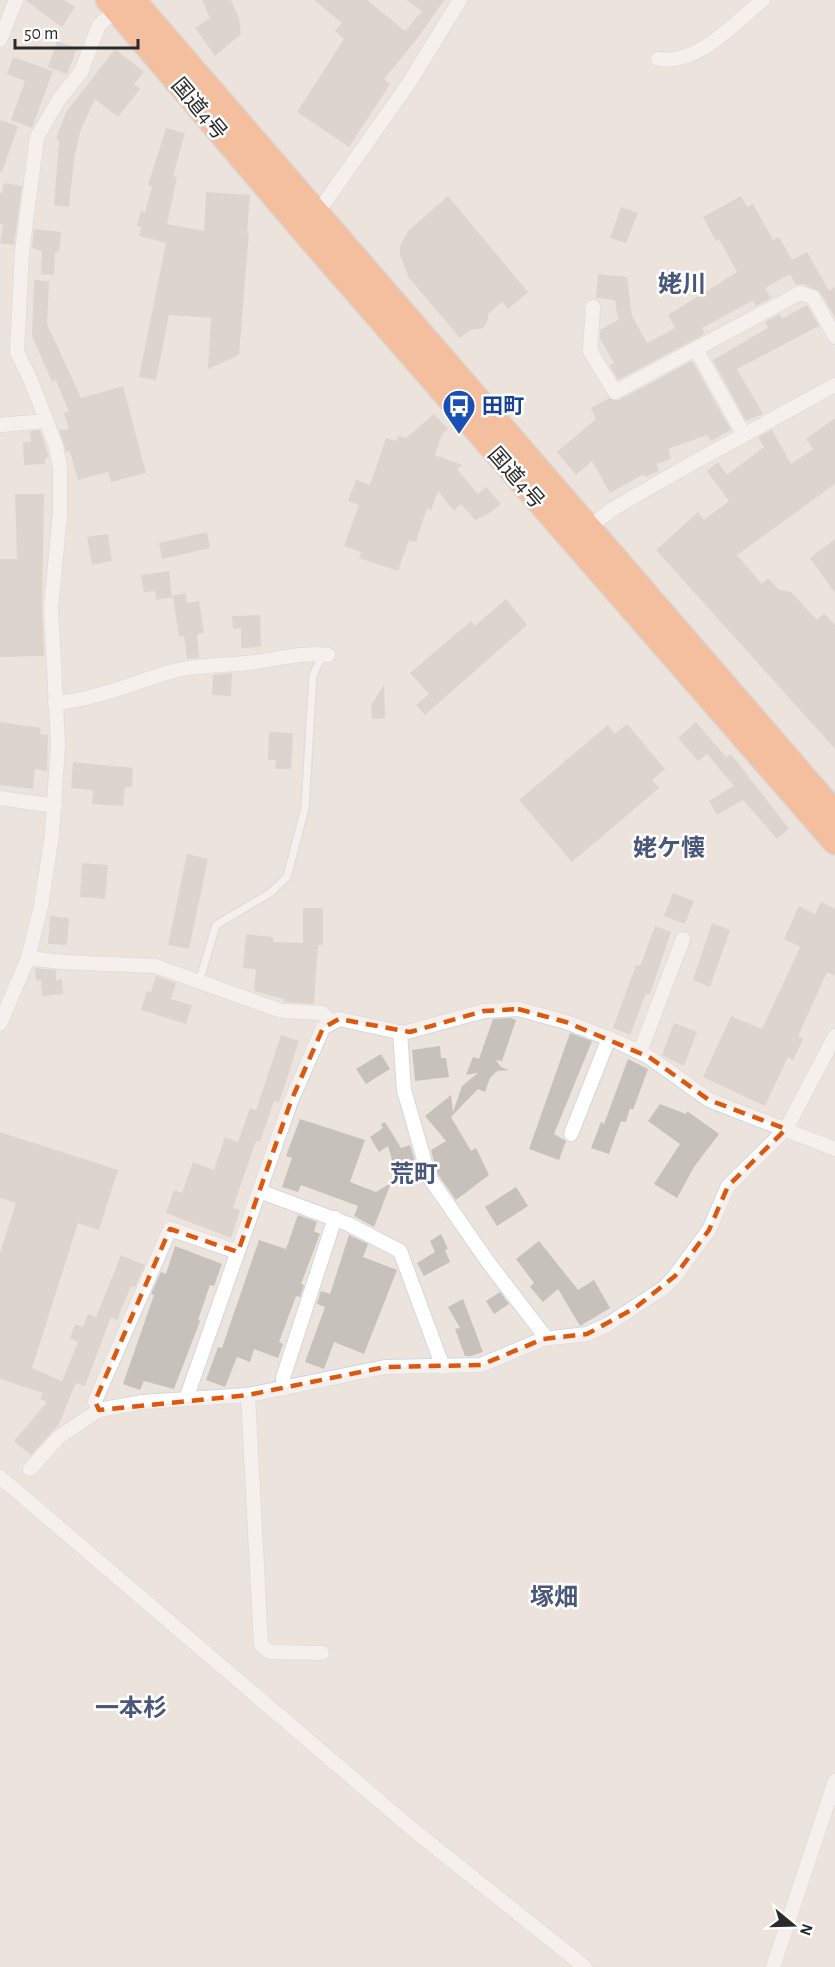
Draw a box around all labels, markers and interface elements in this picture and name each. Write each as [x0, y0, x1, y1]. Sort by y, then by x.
scale bar [15, 12, 138, 50]
text: 50 m [24, 25, 58, 43]
street label: 国道4号 [167, 74, 231, 144]
district label: 姥川 [658, 271, 706, 297]
bus stop icon: 田町 [441, 388, 477, 435]
place label: 田町 [482, 396, 524, 417]
street label: 国道4号 [484, 443, 549, 512]
district label: 姥ケ懐 [633, 835, 705, 861]
district label: 荒町 [390, 1161, 438, 1187]
district label: 塚畑 [530, 1584, 578, 1610]
district label: 一本杉 [95, 1695, 167, 1721]
north arrow [763, 1895, 823, 1955]
text: N [797, 1922, 816, 1937]

